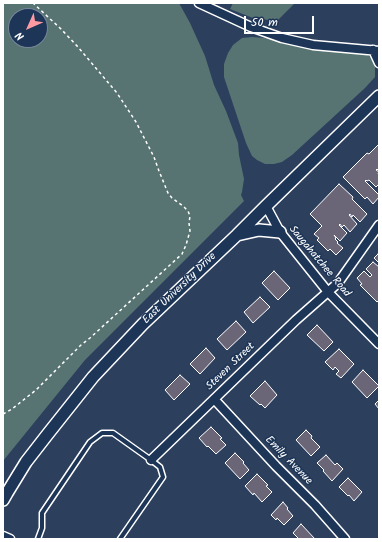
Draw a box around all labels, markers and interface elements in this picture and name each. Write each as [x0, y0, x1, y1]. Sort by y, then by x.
north arrow [8, 8, 48, 48]
scale bar [246, 8, 316, 34]
text: 50 m [251, 13, 278, 32]
text: N [11, 27, 29, 45]
street label: Saugahatchee Road [285, 224, 353, 300]
street label: East University Drive [140, 250, 220, 328]
street label: Steven Street [204, 340, 258, 394]
street label: Emily Avenue [262, 434, 314, 488]

